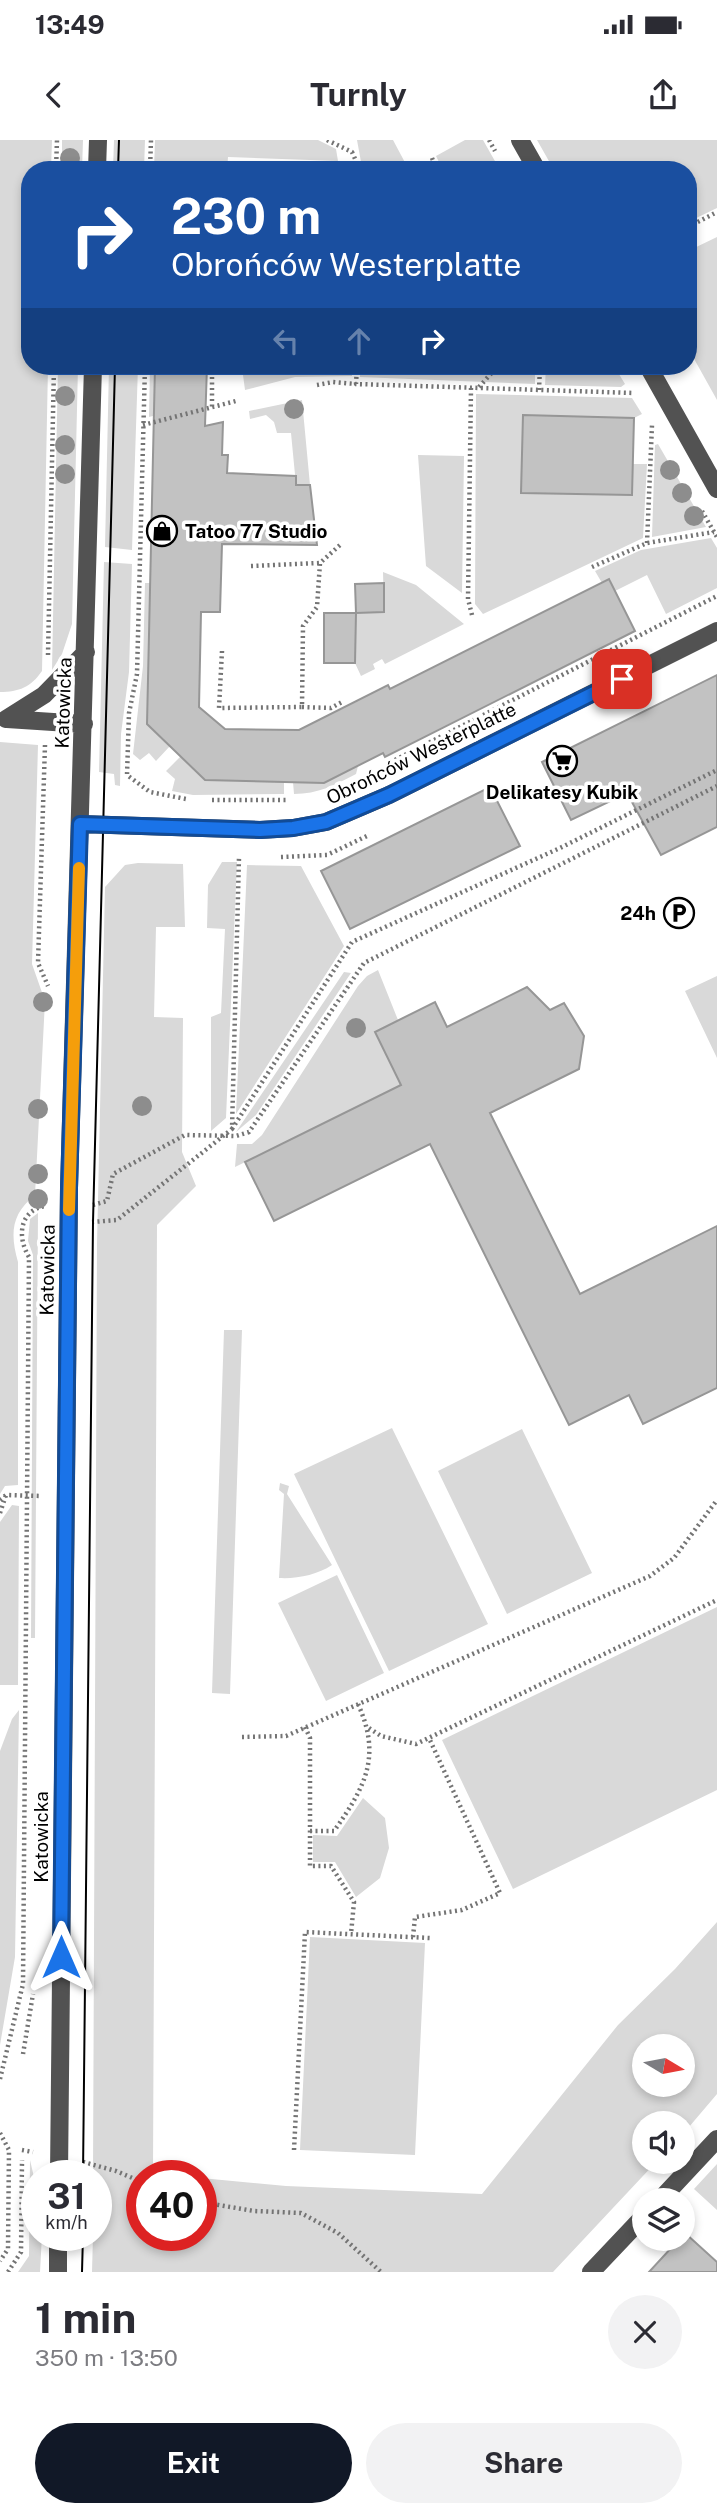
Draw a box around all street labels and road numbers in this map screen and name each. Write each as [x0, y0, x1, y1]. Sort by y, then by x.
street label: Katowicka [50, 657, 76, 749]
street label: Obrońców Westerplatte [323, 698, 519, 808]
street label: Katowicka [35, 1224, 59, 1316]
street label: Katowicka [30, 1791, 52, 1883]

